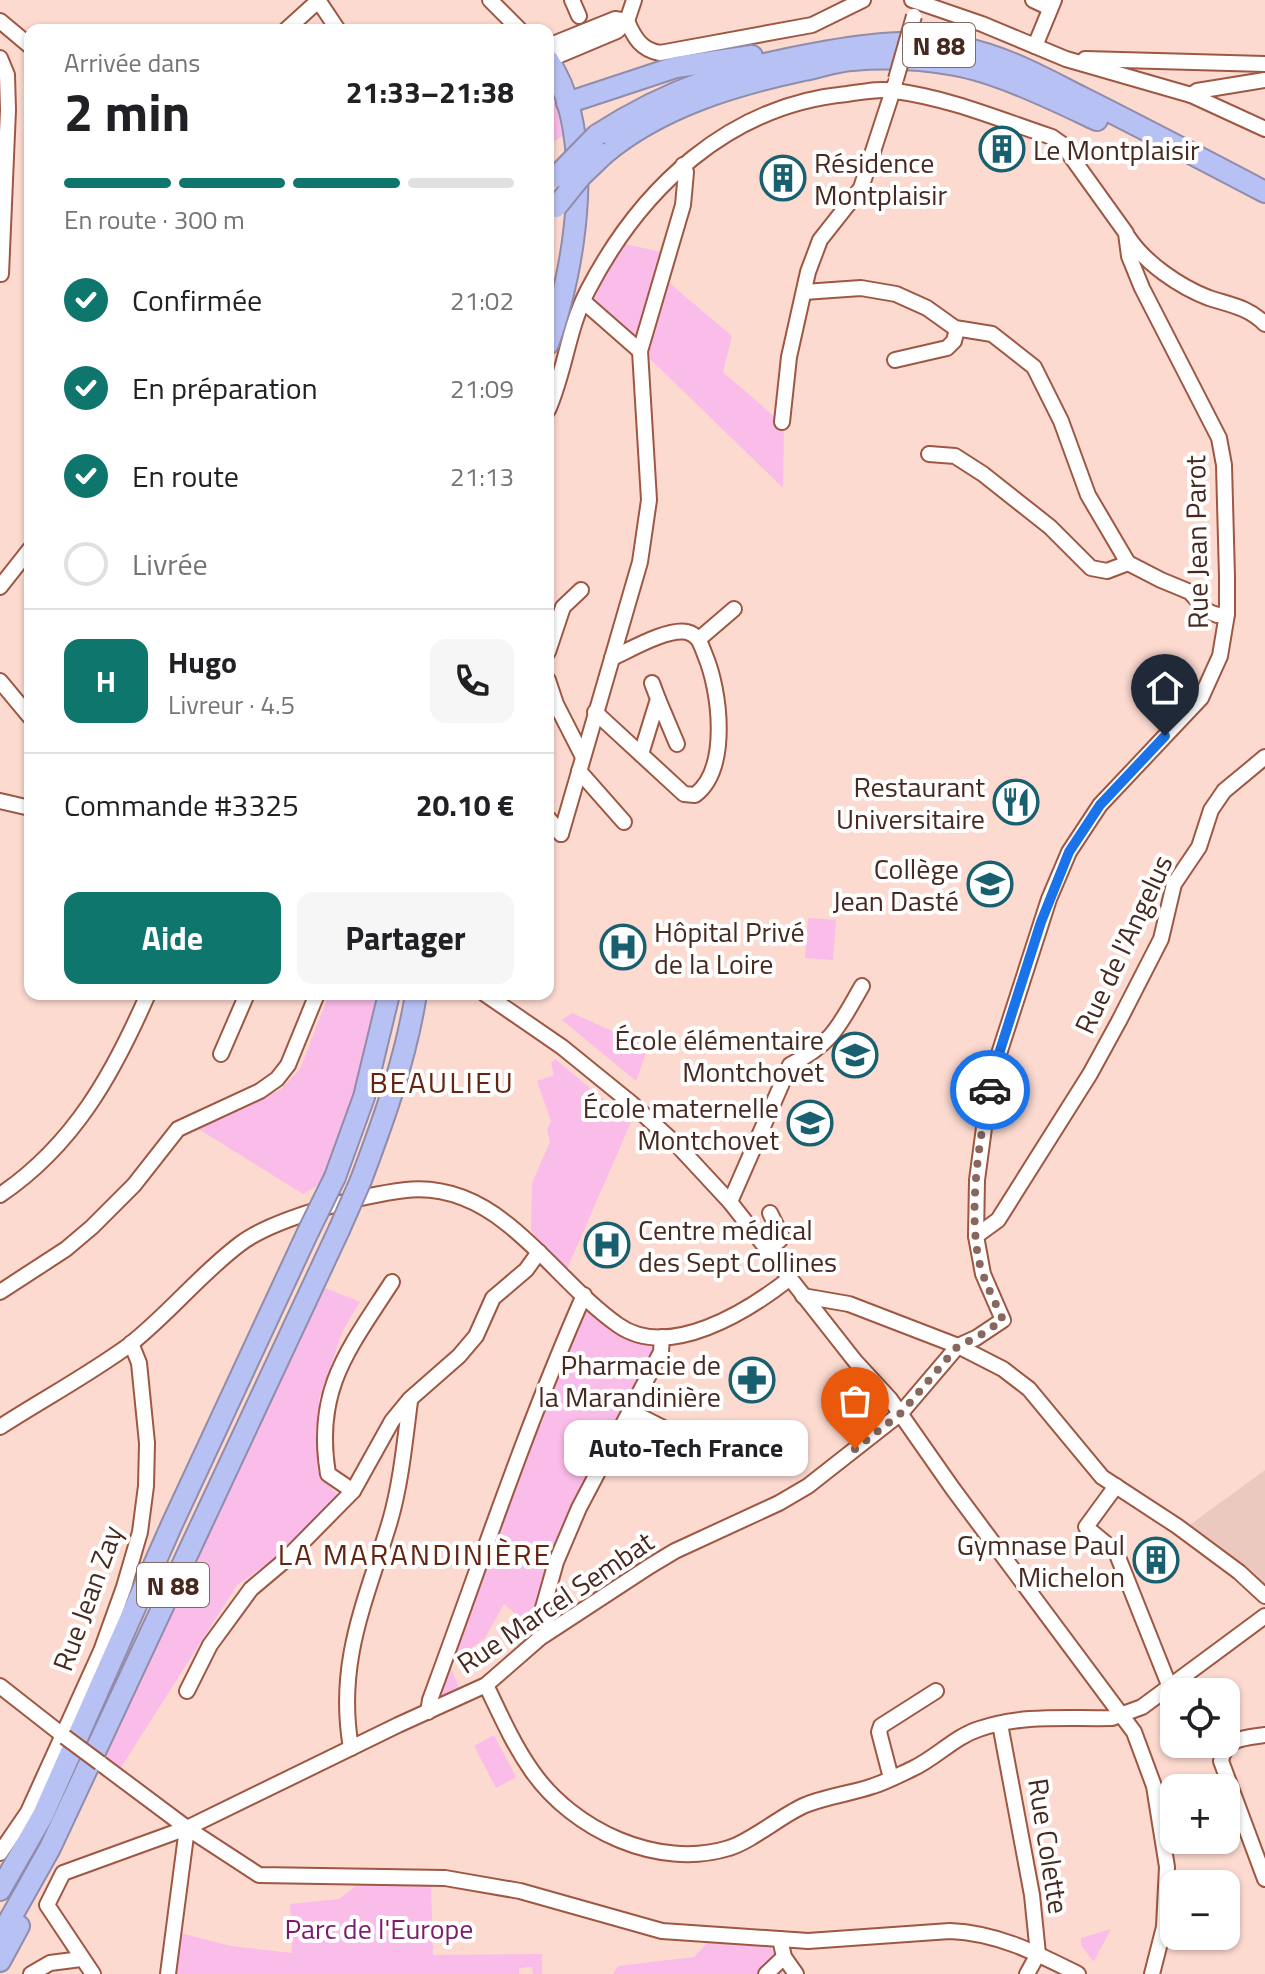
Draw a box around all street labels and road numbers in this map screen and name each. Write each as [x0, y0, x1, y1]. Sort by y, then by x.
road number: N 88 [903, 23, 975, 67]
street label: Rue Jean Parot [1173, 454, 1219, 629]
street label: Rue de l'Angelus [1063, 847, 1183, 1041]
street label: Rue Jean Zay [41, 1519, 133, 1677]
street label: Rue Marcel Sembat [448, 1520, 662, 1684]
road number: N 88 [137, 1563, 209, 1607]
street label: Rue Colette [1017, 1775, 1081, 1917]

